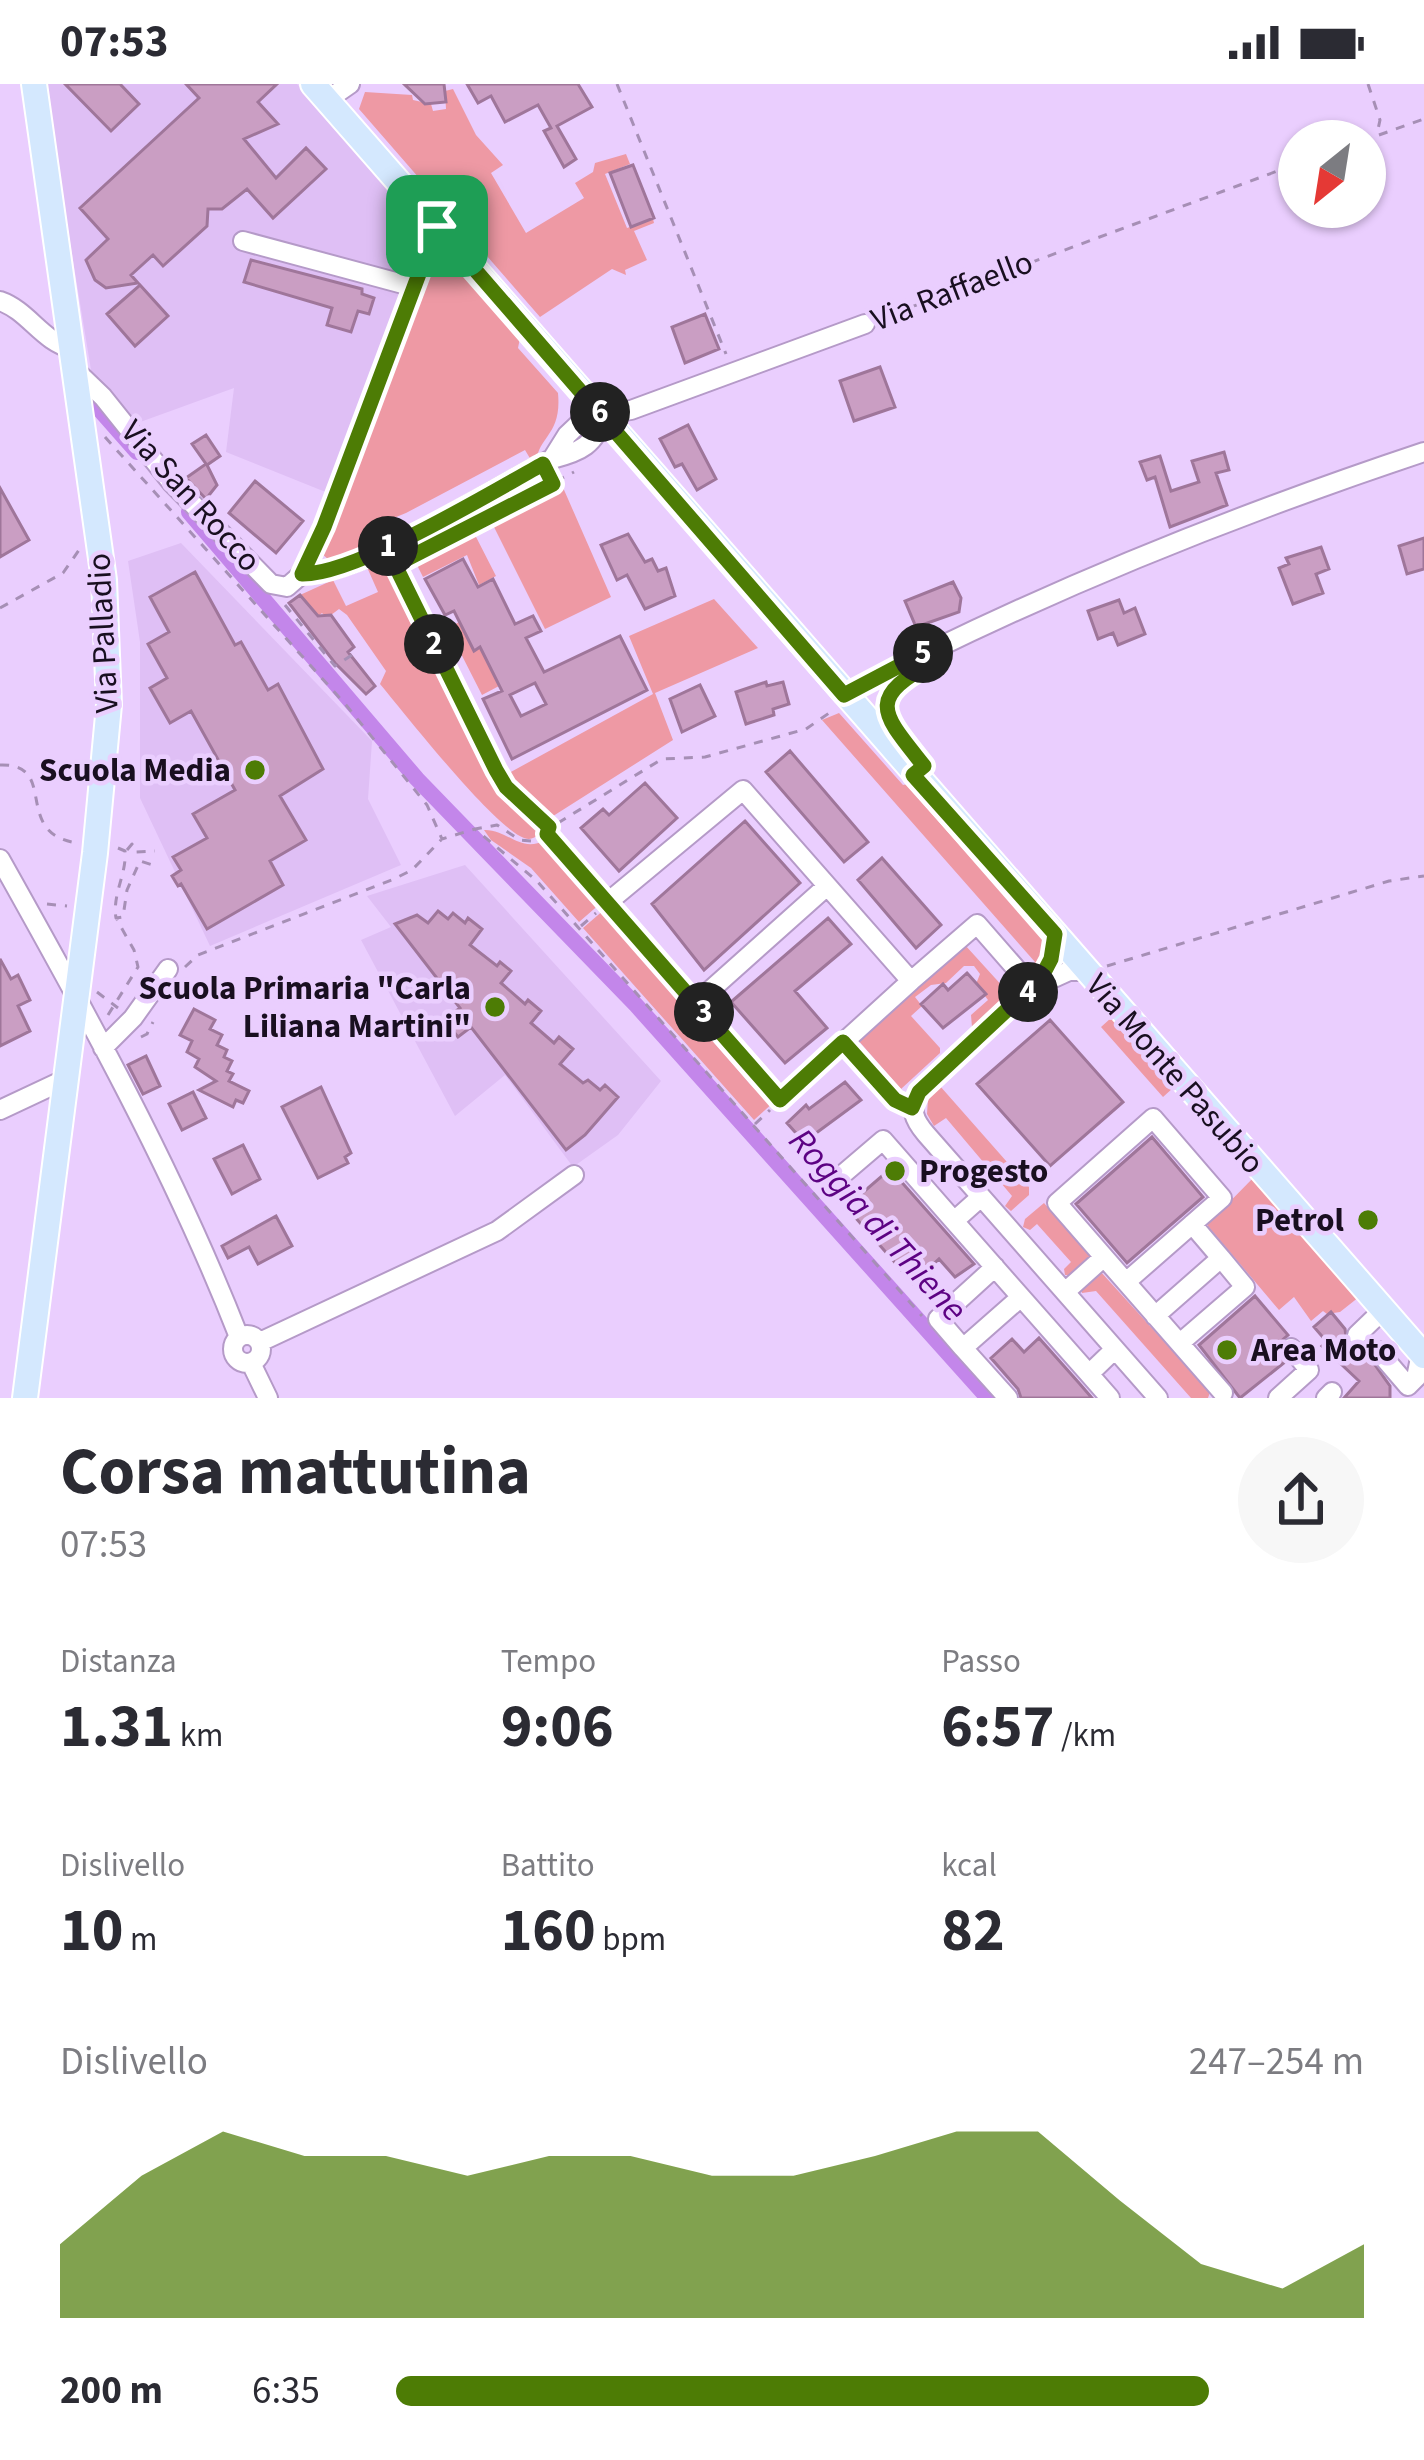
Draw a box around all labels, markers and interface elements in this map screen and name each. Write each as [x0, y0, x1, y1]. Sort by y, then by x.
text: 07:53 [60, 10, 169, 74]
north arrow [1278, 120, 1386, 228]
map controls [1278, 120, 1386, 228]
pin [386, 175, 488, 277]
icon: arrive [404, 193, 470, 259]
street label: Via Raffaello [864, 239, 1040, 343]
pin: 6 [570, 382, 630, 442]
text: 6 [591, 388, 609, 435]
street label: Via San Rocco [110, 410, 272, 582]
pin: 1 [358, 516, 418, 576]
text: 1 [379, 522, 397, 569]
street label: Via Palladio [75, 552, 131, 714]
pin: 2 [404, 614, 464, 674]
text: 2 [425, 620, 443, 667]
pin: 5 [893, 623, 953, 683]
text: 5 [914, 629, 932, 676]
place label: Scuola Media [39, 747, 231, 794]
marker: Scuola Media [242, 757, 268, 783]
pin: 4 [998, 962, 1058, 1022]
street label: Via Monte Pasubio [1075, 964, 1275, 1184]
place label: Scuola Primaria "Carla Liliana Martini" [139, 965, 471, 1050]
text: 4 [1019, 968, 1037, 1015]
pin: 3 [674, 982, 734, 1042]
text: 3 [695, 988, 713, 1035]
marker: Scuola Primaria "Carla Liliana Martini" [482, 994, 508, 1020]
water label: Roggia di Thiene [777, 1117, 979, 1333]
place label: Progesto [919, 1148, 1048, 1195]
marker: Progesto [882, 1158, 908, 1184]
place label: Petrol [1255, 1197, 1345, 1244]
marker: Petrol [1355, 1207, 1381, 1233]
place label: Area Moto [1250, 1327, 1396, 1374]
marker: Area Moto [1214, 1337, 1240, 1363]
text: Corsa mattutina [60, 1425, 531, 1519]
button: share [1238, 1437, 1364, 1563]
text: 07:53 [60, 1517, 147, 1573]
text: Distanza [60, 1638, 177, 1685]
text: Tempo [501, 1638, 596, 1685]
text: Passo [941, 1638, 1021, 1685]
text: 1.31 [60, 1685, 173, 1770]
text: 9:06 [501, 1685, 614, 1770]
text: 6:57 [941, 1685, 1054, 1770]
text: km [173, 1712, 223, 1759]
text: /km [1054, 1712, 1116, 1759]
text: Dislivello [60, 1842, 185, 1889]
text: Battito [501, 1842, 595, 1889]
text: kcal [941, 1842, 997, 1889]
text: 10 [60, 1889, 123, 1974]
text: 160 [501, 1889, 596, 1974]
text: 82 [941, 1889, 1005, 1974]
text: m [123, 1916, 157, 1963]
text: bpm [596, 1916, 666, 1963]
text: Dislivello [60, 2034, 208, 2090]
text: 247–254 m [1189, 2034, 1364, 2090]
text: 200 m [60, 2363, 163, 2419]
text: 6:35 [252, 2363, 320, 2419]

